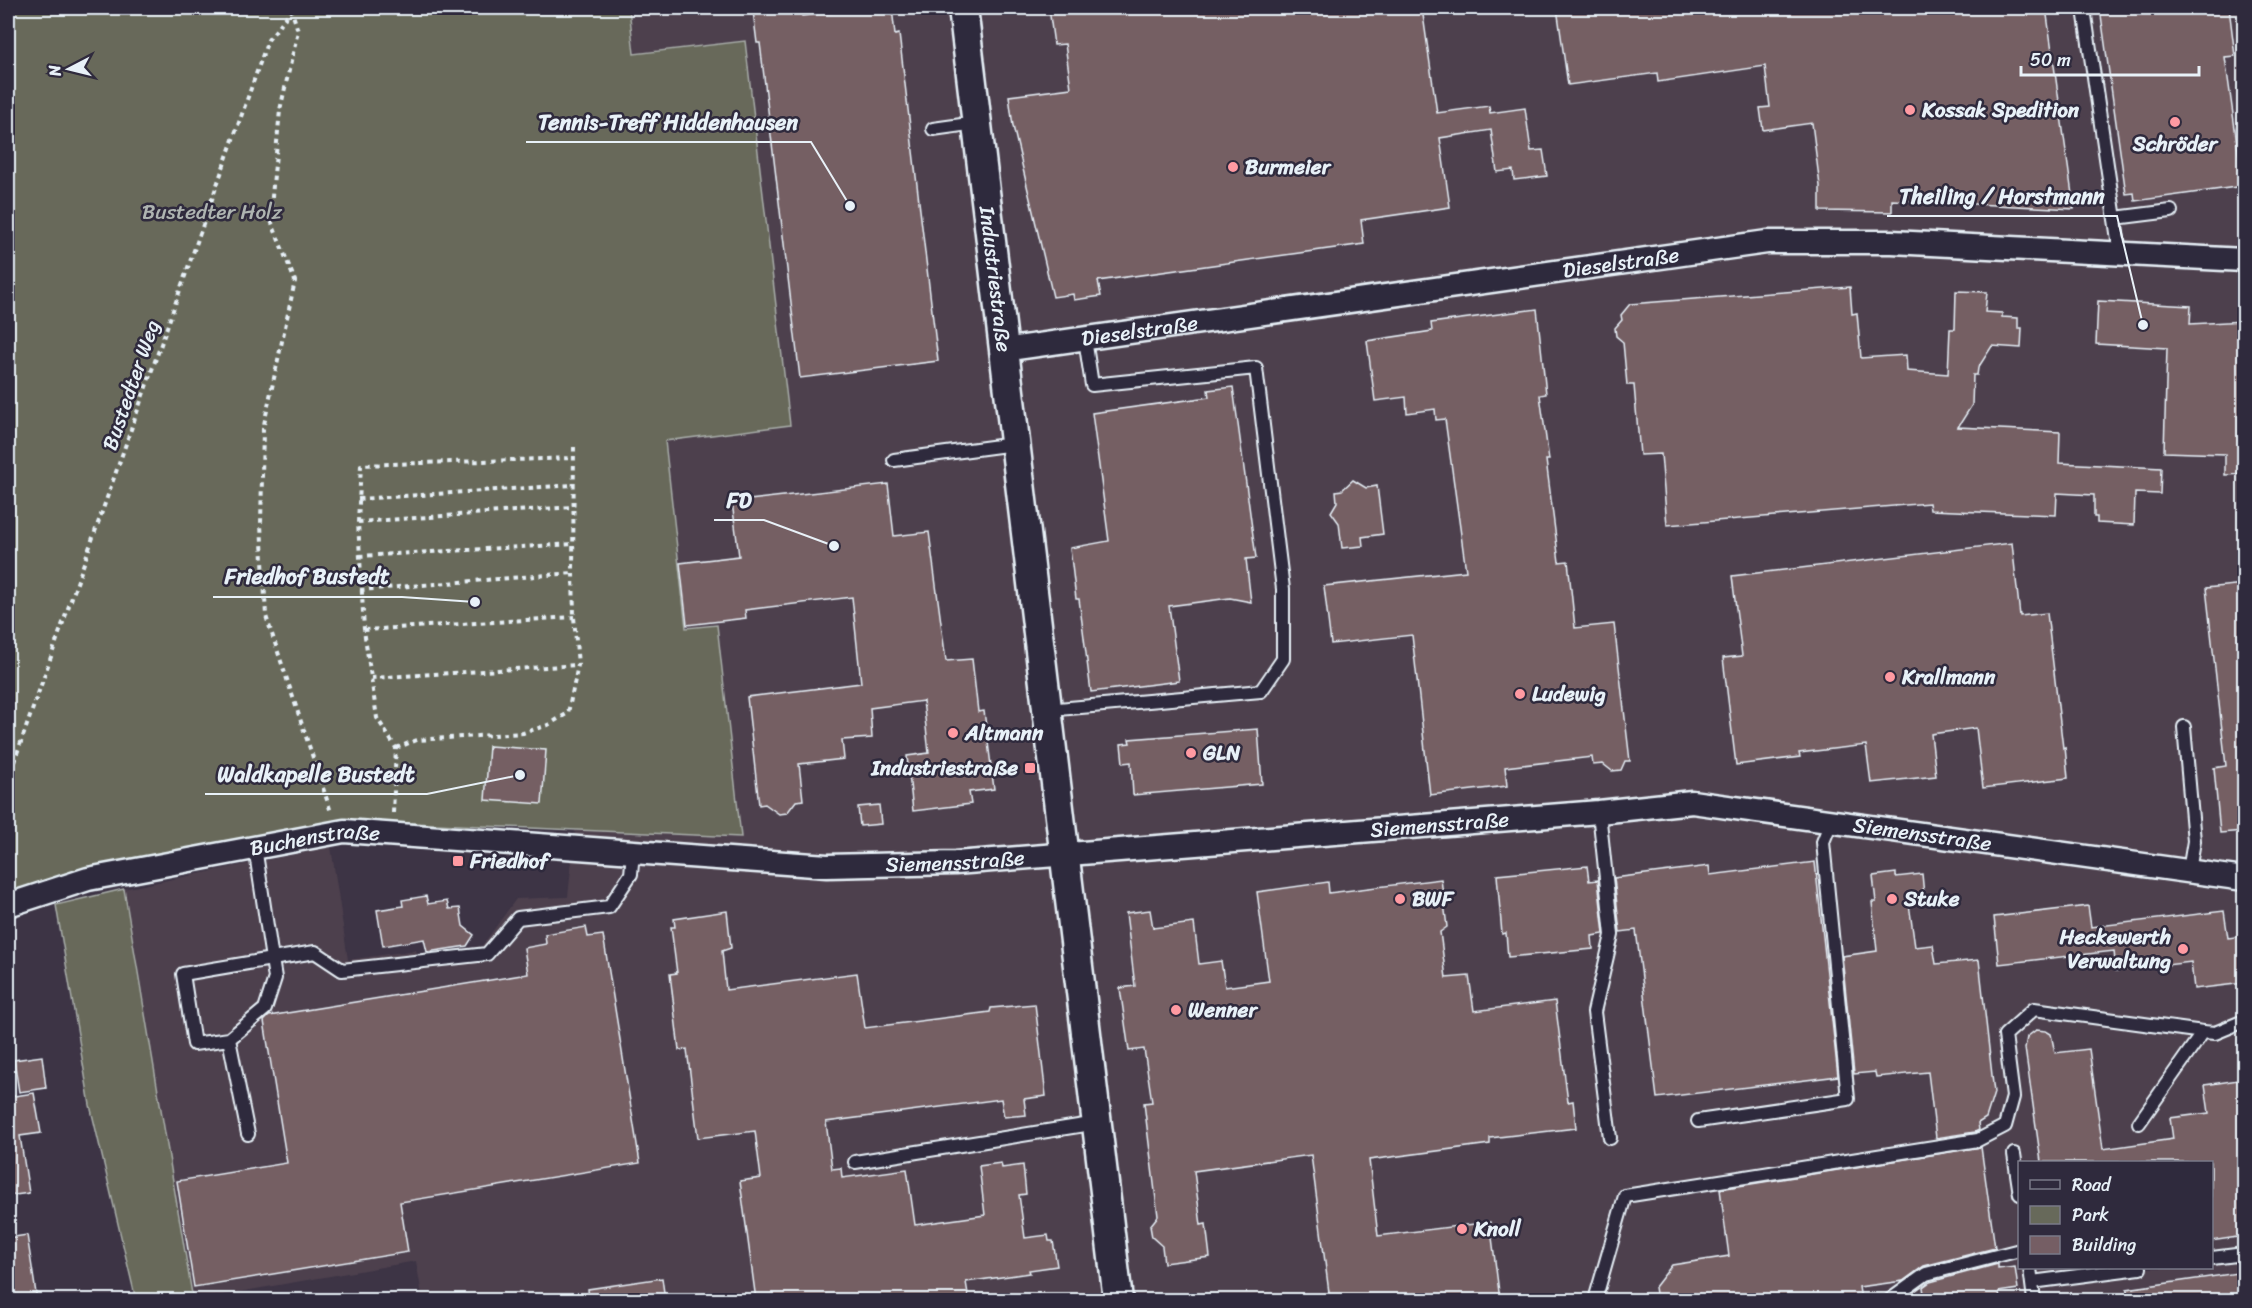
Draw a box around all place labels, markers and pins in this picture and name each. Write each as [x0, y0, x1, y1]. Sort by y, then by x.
place label: Kossak Spedition [1921, 91, 2080, 129]
callout: Tennis-Treff Hiddenhausen [526, 102, 811, 142]
marker: Kossak Spedition [1903, 103, 1917, 117]
marker: Schröder [2168, 115, 2182, 129]
place label: Schröder [2132, 125, 2220, 163]
place label: Burmeier [1245, 148, 1332, 186]
marker: Burmeier [1226, 160, 1240, 174]
callout: Theiling / Horstmann [1887, 176, 2117, 216]
callout: FD [714, 480, 764, 520]
callout: Friedhof Bustedt [213, 557, 402, 597]
place label: Krallmann [1901, 658, 1996, 696]
marker: Krallmann [1883, 670, 1897, 684]
place label: Ludewig [1532, 675, 1606, 713]
marker: Ludewig [1513, 687, 1527, 701]
place label: Altmann [964, 714, 1044, 752]
marker: Altmann [946, 726, 960, 740]
place label: GLN [1202, 734, 1241, 772]
marker: GLN [1184, 746, 1198, 760]
place label: Industriestraße [871, 749, 1018, 787]
callout: Waldkapelle Bustedt [205, 754, 427, 794]
marker: Industriestraße [1023, 761, 1037, 775]
place label: Friedhof [469, 842, 552, 880]
marker: Friedhof [451, 854, 465, 868]
place label: BWF [1412, 880, 1455, 918]
place label: Stuke [1903, 880, 1960, 918]
marker: BWF [1393, 892, 1407, 906]
marker: Stuke [1885, 892, 1899, 906]
place label: Heckewerth Verwaltung [2058, 918, 2171, 980]
marker: Heckewerth Verwaltung [2176, 942, 2190, 956]
place label: Wenner [1188, 991, 1258, 1029]
marker: Wenner [1169, 1003, 1183, 1017]
place label: Knoll [1473, 1210, 1522, 1248]
marker: Knoll [1455, 1222, 1469, 1236]

